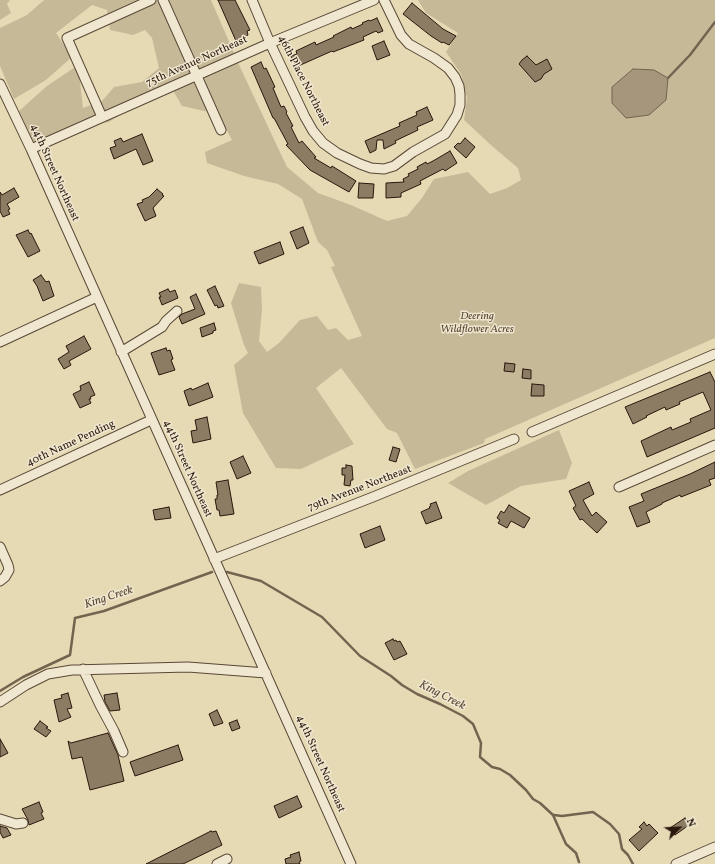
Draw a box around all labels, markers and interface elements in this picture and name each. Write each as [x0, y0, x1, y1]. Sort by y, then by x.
street label: 46th Place Northeast [274, 33, 332, 129]
street label: 75th Avenue Northeast [144, 34, 250, 90]
street label: 44th Street Northeast [27, 122, 81, 224]
park label: Deering Wildflower Acres [440, 310, 514, 336]
street label: 40th Name Pending [25, 418, 117, 470]
street label: 44th Street Northeast [160, 418, 214, 520]
street label: 79th Avenue Northeast [306, 463, 414, 515]
water label: King Creek [83, 583, 135, 613]
water label: King Creek [416, 678, 468, 714]
street label: 44th Street Northeast [293, 713, 347, 815]
north arrow [659, 808, 699, 848]
text: N [682, 816, 699, 830]

